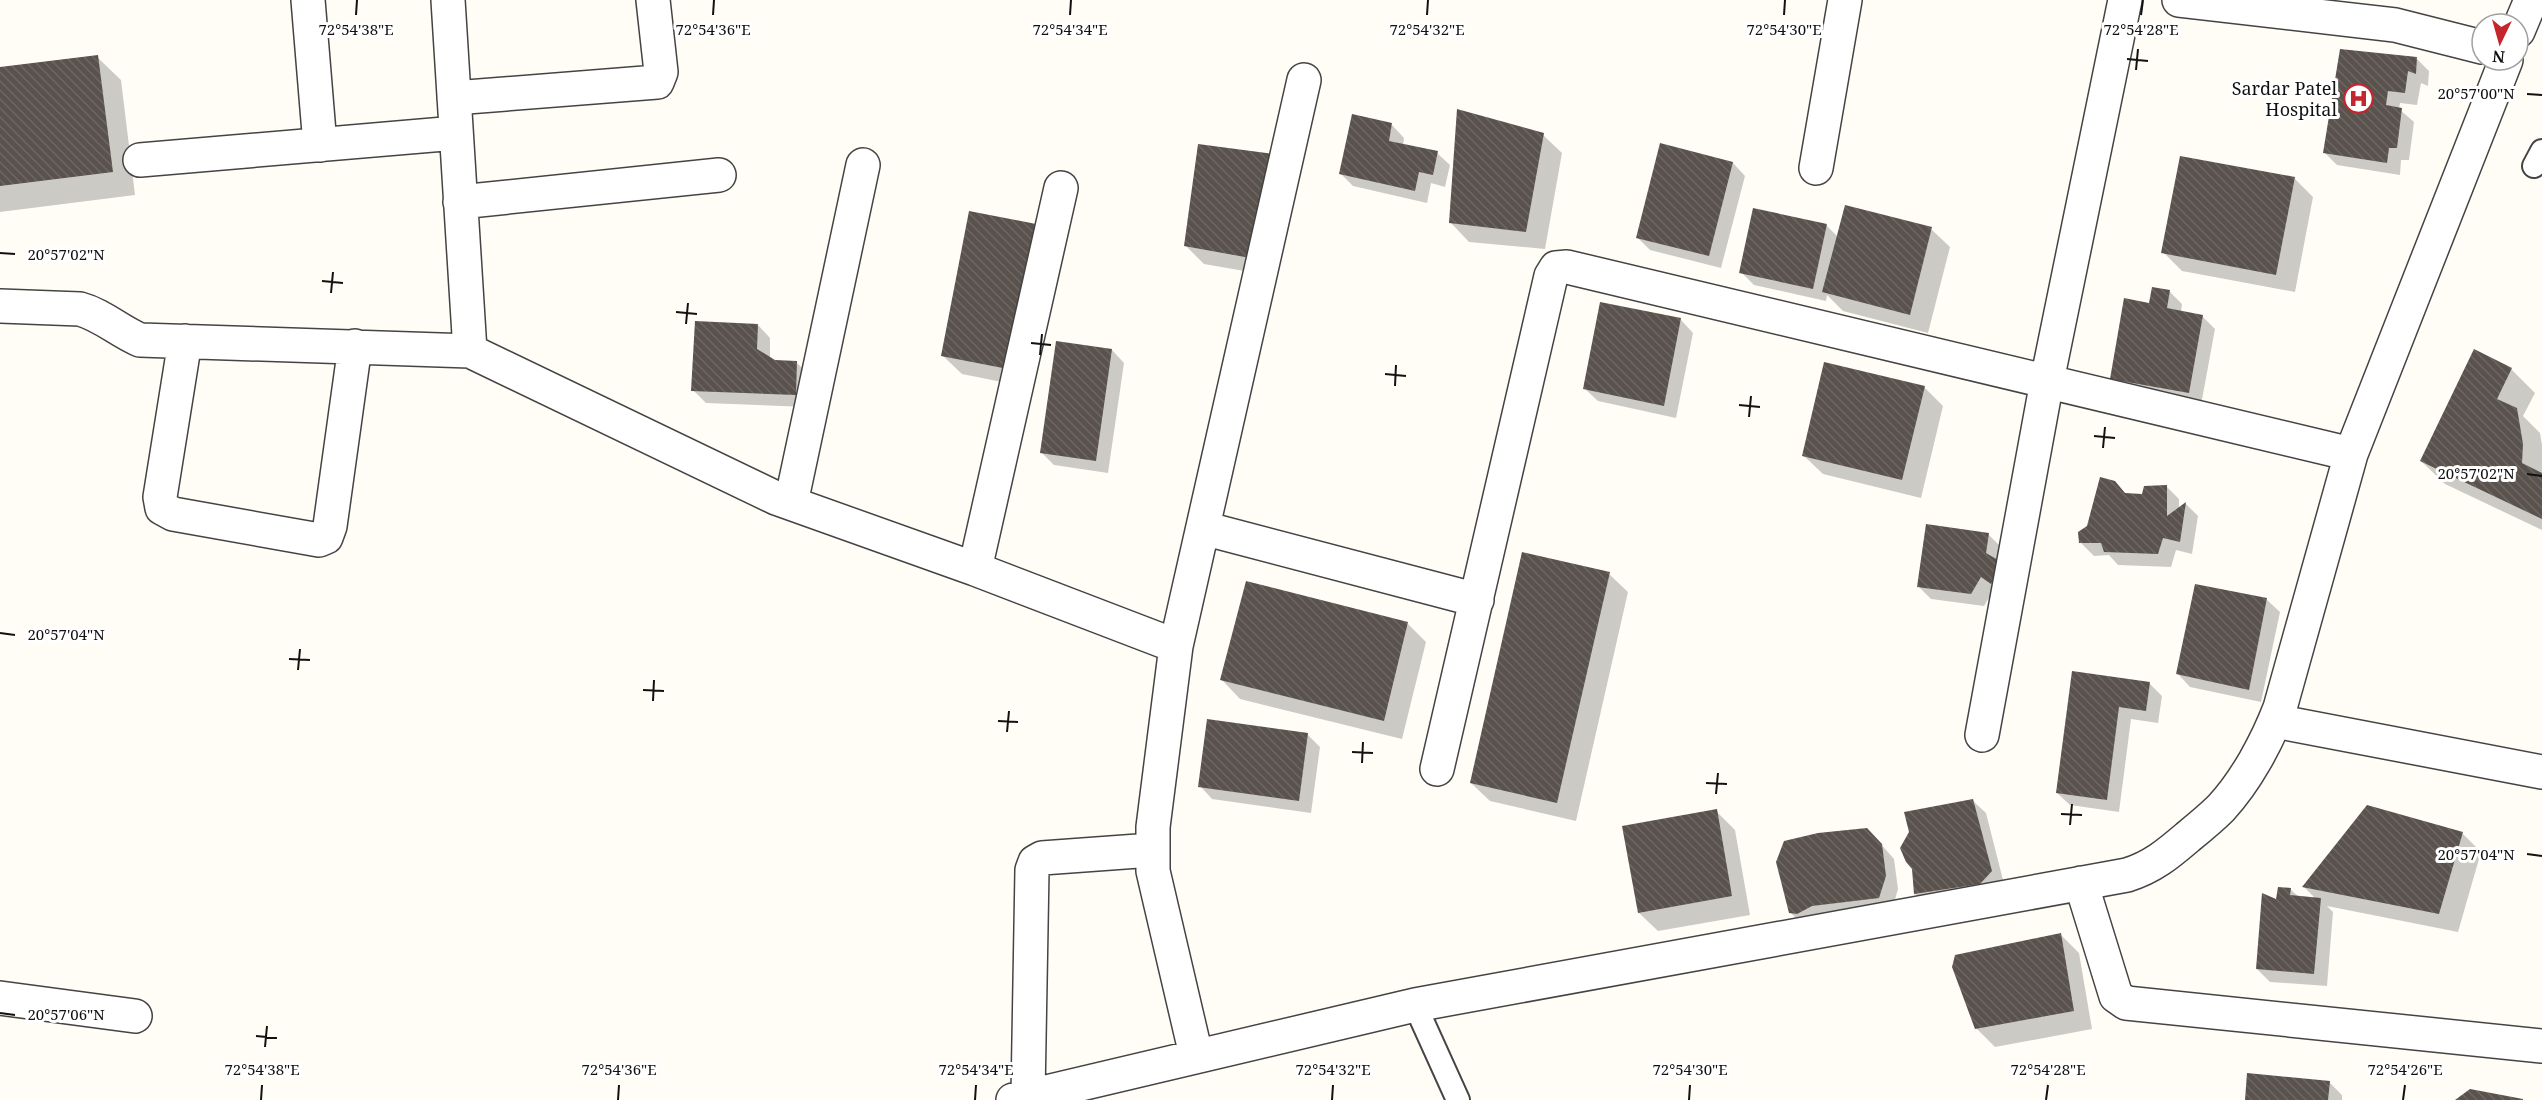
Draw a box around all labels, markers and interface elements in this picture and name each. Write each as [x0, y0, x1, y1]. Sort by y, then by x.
north arrow [2470, 12, 2530, 72]
text: 72°54'38"E [318, 19, 394, 39]
text: 72°54'36"E [675, 19, 751, 39]
text: 72°54'34"E [1032, 19, 1108, 39]
text: 72°54'32"E [1389, 19, 1465, 39]
text: 72°54'30"E [1746, 19, 1822, 39]
text: 72°54'28"E [2103, 19, 2179, 39]
text: N [2491, 45, 2506, 68]
place label: Sardar Patel Hospital [2232, 76, 2337, 121]
hospital icon: Sardar Patel Hospital [2342, 82, 2374, 114]
text: 20°57'00"N [2437, 83, 2515, 103]
text: 20°57'02"N [27, 244, 105, 264]
text: 20°57'02"N [2437, 463, 2515, 483]
text: 20°57'04"N [27, 624, 105, 644]
text: 20°57'04"N [2437, 844, 2515, 864]
text: 20°57'06"N [27, 1004, 105, 1024]
text: 72°54'38"E [224, 1059, 300, 1079]
text: 72°54'36"E [581, 1059, 657, 1079]
text: 72°54'34"E [938, 1059, 1014, 1079]
text: 72°54'32"E [1295, 1059, 1371, 1079]
text: 72°54'30"E [1652, 1059, 1728, 1079]
text: 72°54'28"E [2010, 1059, 2086, 1079]
text: 72°54'26"E [2367, 1059, 2443, 1079]

